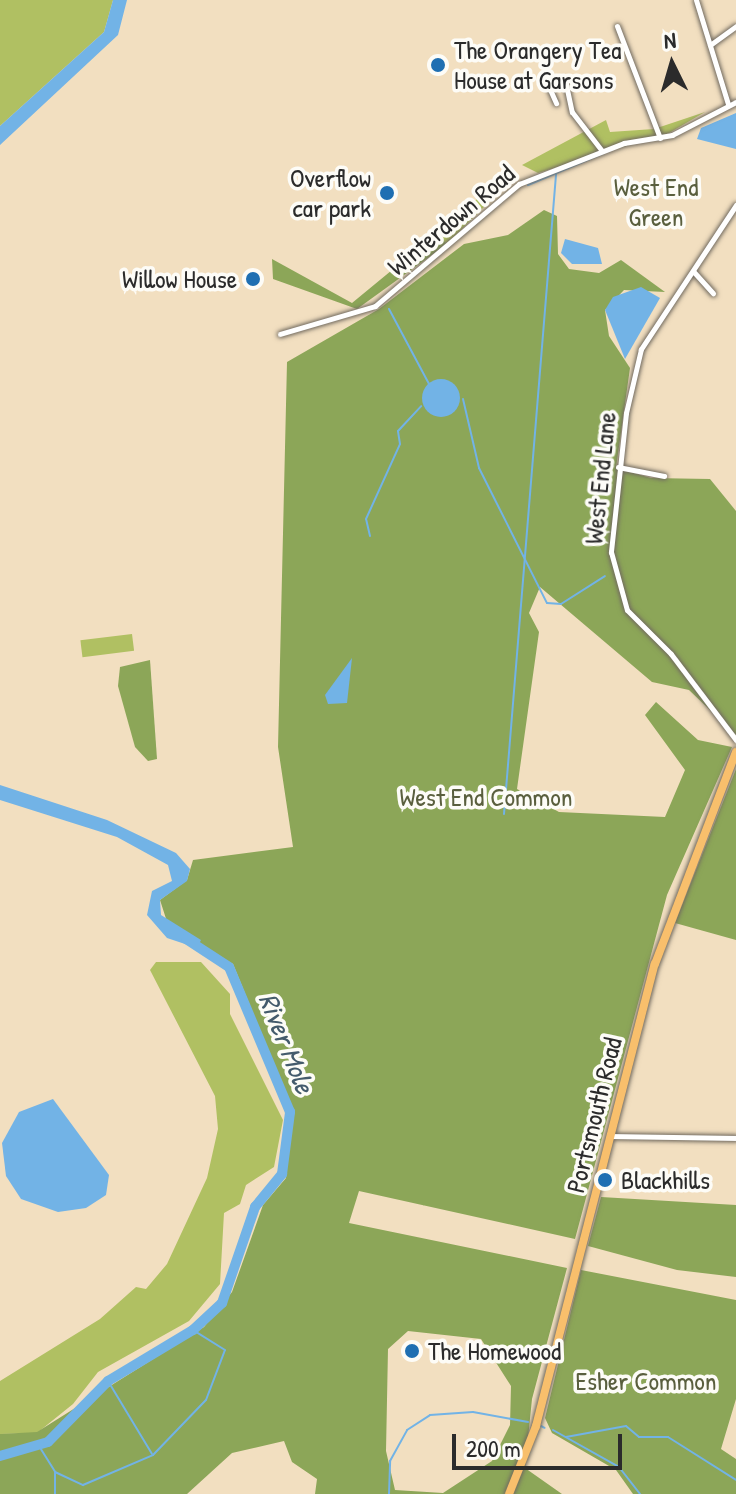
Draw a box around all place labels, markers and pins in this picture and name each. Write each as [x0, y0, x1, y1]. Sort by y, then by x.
place label: The Orangery Tea House at Garsons [454, 34, 621, 96]
marker: The Orangery Tea House at Garsons [429, 56, 447, 74]
place label: Overflow car park [290, 162, 371, 224]
marker: Overflow car park [378, 184, 396, 202]
place label: Willow House [122, 263, 237, 295]
marker: Willow House [244, 270, 262, 288]
place label: Blackhills [621, 1164, 710, 1196]
marker: Blackhills [596, 1171, 614, 1189]
place label: The Homewood [428, 1335, 561, 1367]
marker: The Homewood [403, 1342, 421, 1360]

